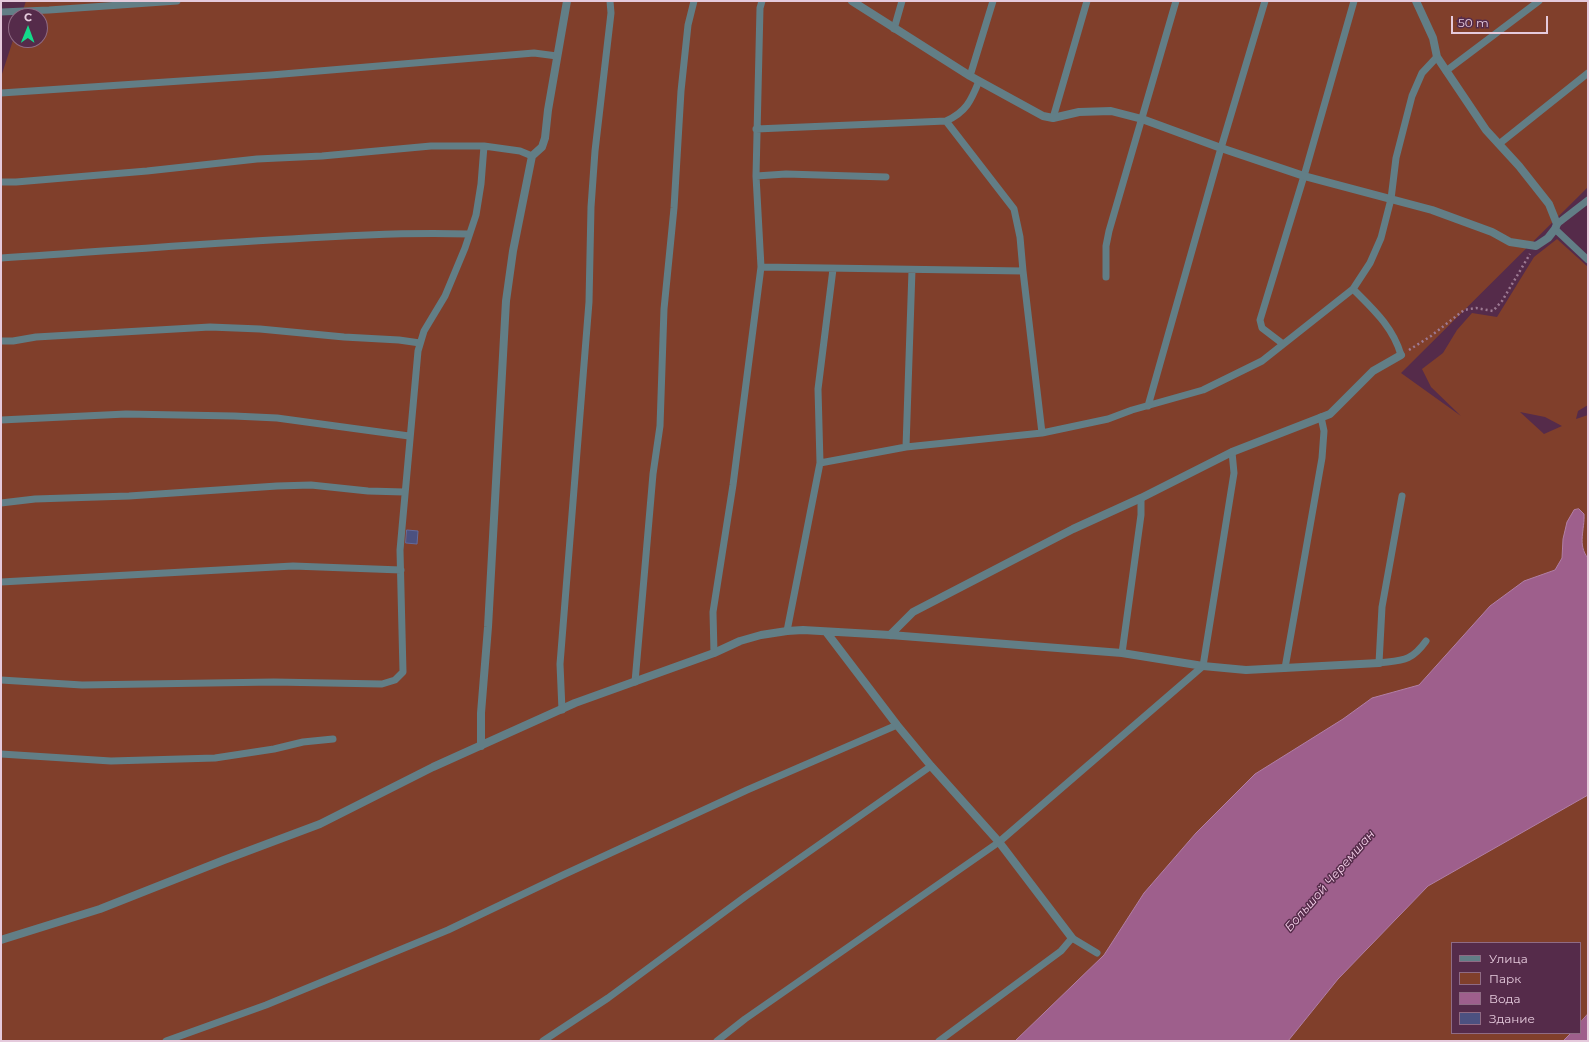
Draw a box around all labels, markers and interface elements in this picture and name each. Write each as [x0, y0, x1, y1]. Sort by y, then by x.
north arrow [8, 8, 48, 48]
scale bar [1453, 8, 1550, 34]
text: С [24, 10, 32, 24]
text: 50 m [1458, 15, 1489, 30]
water label: Большой Черемшан [1282, 827, 1378, 935]
legend [1451, 942, 1581, 1034]
text: Улица [1489, 951, 1528, 966]
text: Парк [1489, 971, 1521, 986]
text: Вода [1489, 991, 1520, 1006]
text: Здание [1489, 1011, 1535, 1026]

